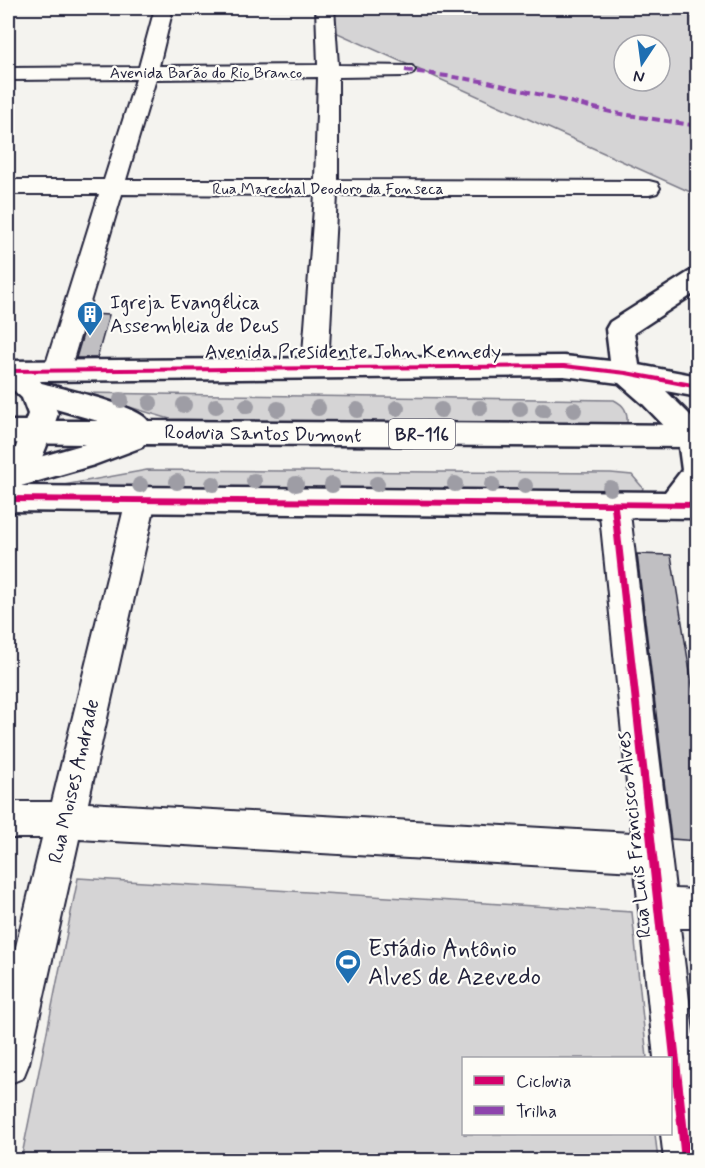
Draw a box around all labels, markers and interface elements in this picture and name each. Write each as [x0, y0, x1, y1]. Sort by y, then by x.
north arrow [612, 33, 672, 93]
street label: Avenida Barão do Rio Branco [110, 63, 302, 84]
text: N [631, 65, 647, 88]
street label: Rua Marechal Deodoro da Fonseca [212, 179, 444, 200]
place label: Igreja Evangélica Assembleia de Deus [110, 290, 279, 340]
building icon: Igreja Evangélica Assembleia de Deus [75, 299, 105, 337]
street label: Avenida Presidente John Kennedy [205, 339, 501, 366]
street label: Rodovia Santos Dumont [164, 419, 362, 450]
road number: BR-116 [389, 419, 455, 449]
street label: Rua Moises Andrade [42, 697, 106, 866]
street label: Rua Luis Francisco Alves [610, 730, 659, 940]
place label: Estádio Antônio Alves de Azevedo [368, 934, 541, 993]
sports icon: Estádio Antônio Alves de Azevedo [333, 947, 363, 985]
legend [462, 1057, 672, 1135]
text: Ciclovia [516, 1070, 572, 1094]
text: Trilha [516, 1100, 557, 1124]

